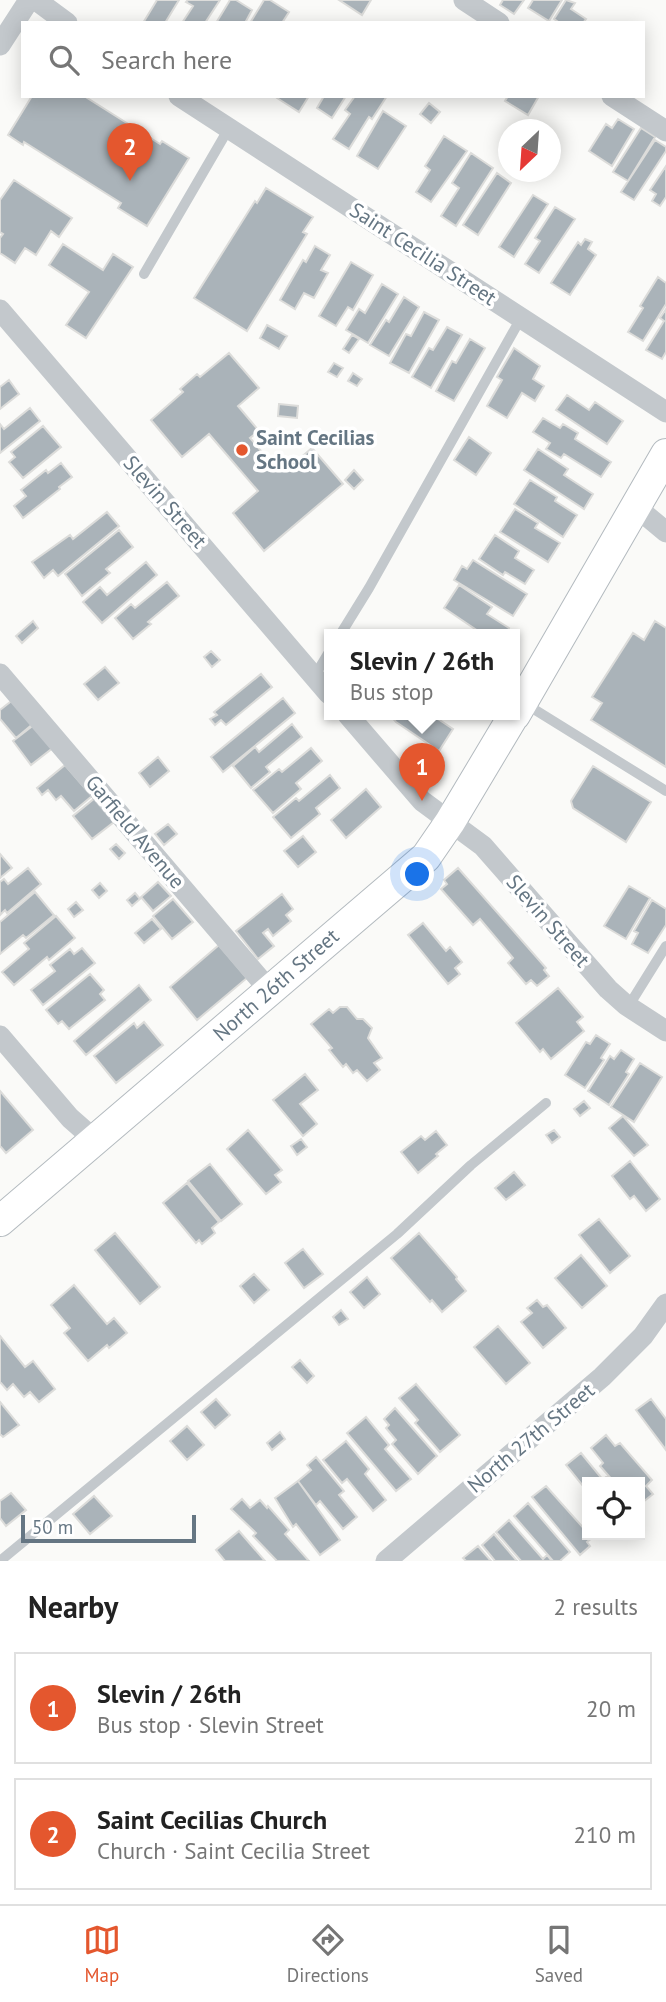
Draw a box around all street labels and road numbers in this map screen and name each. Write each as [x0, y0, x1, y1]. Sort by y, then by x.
street label: Saint Cecilia Street [345, 196, 502, 311]
street label: Slevin Street [118, 450, 213, 554]
street label: Garfield Avenue [80, 769, 191, 894]
street label: Slevin Street [501, 869, 596, 973]
street label: North 26th Street [207, 923, 344, 1047]
street label: North 27th Street [462, 1377, 600, 1499]

